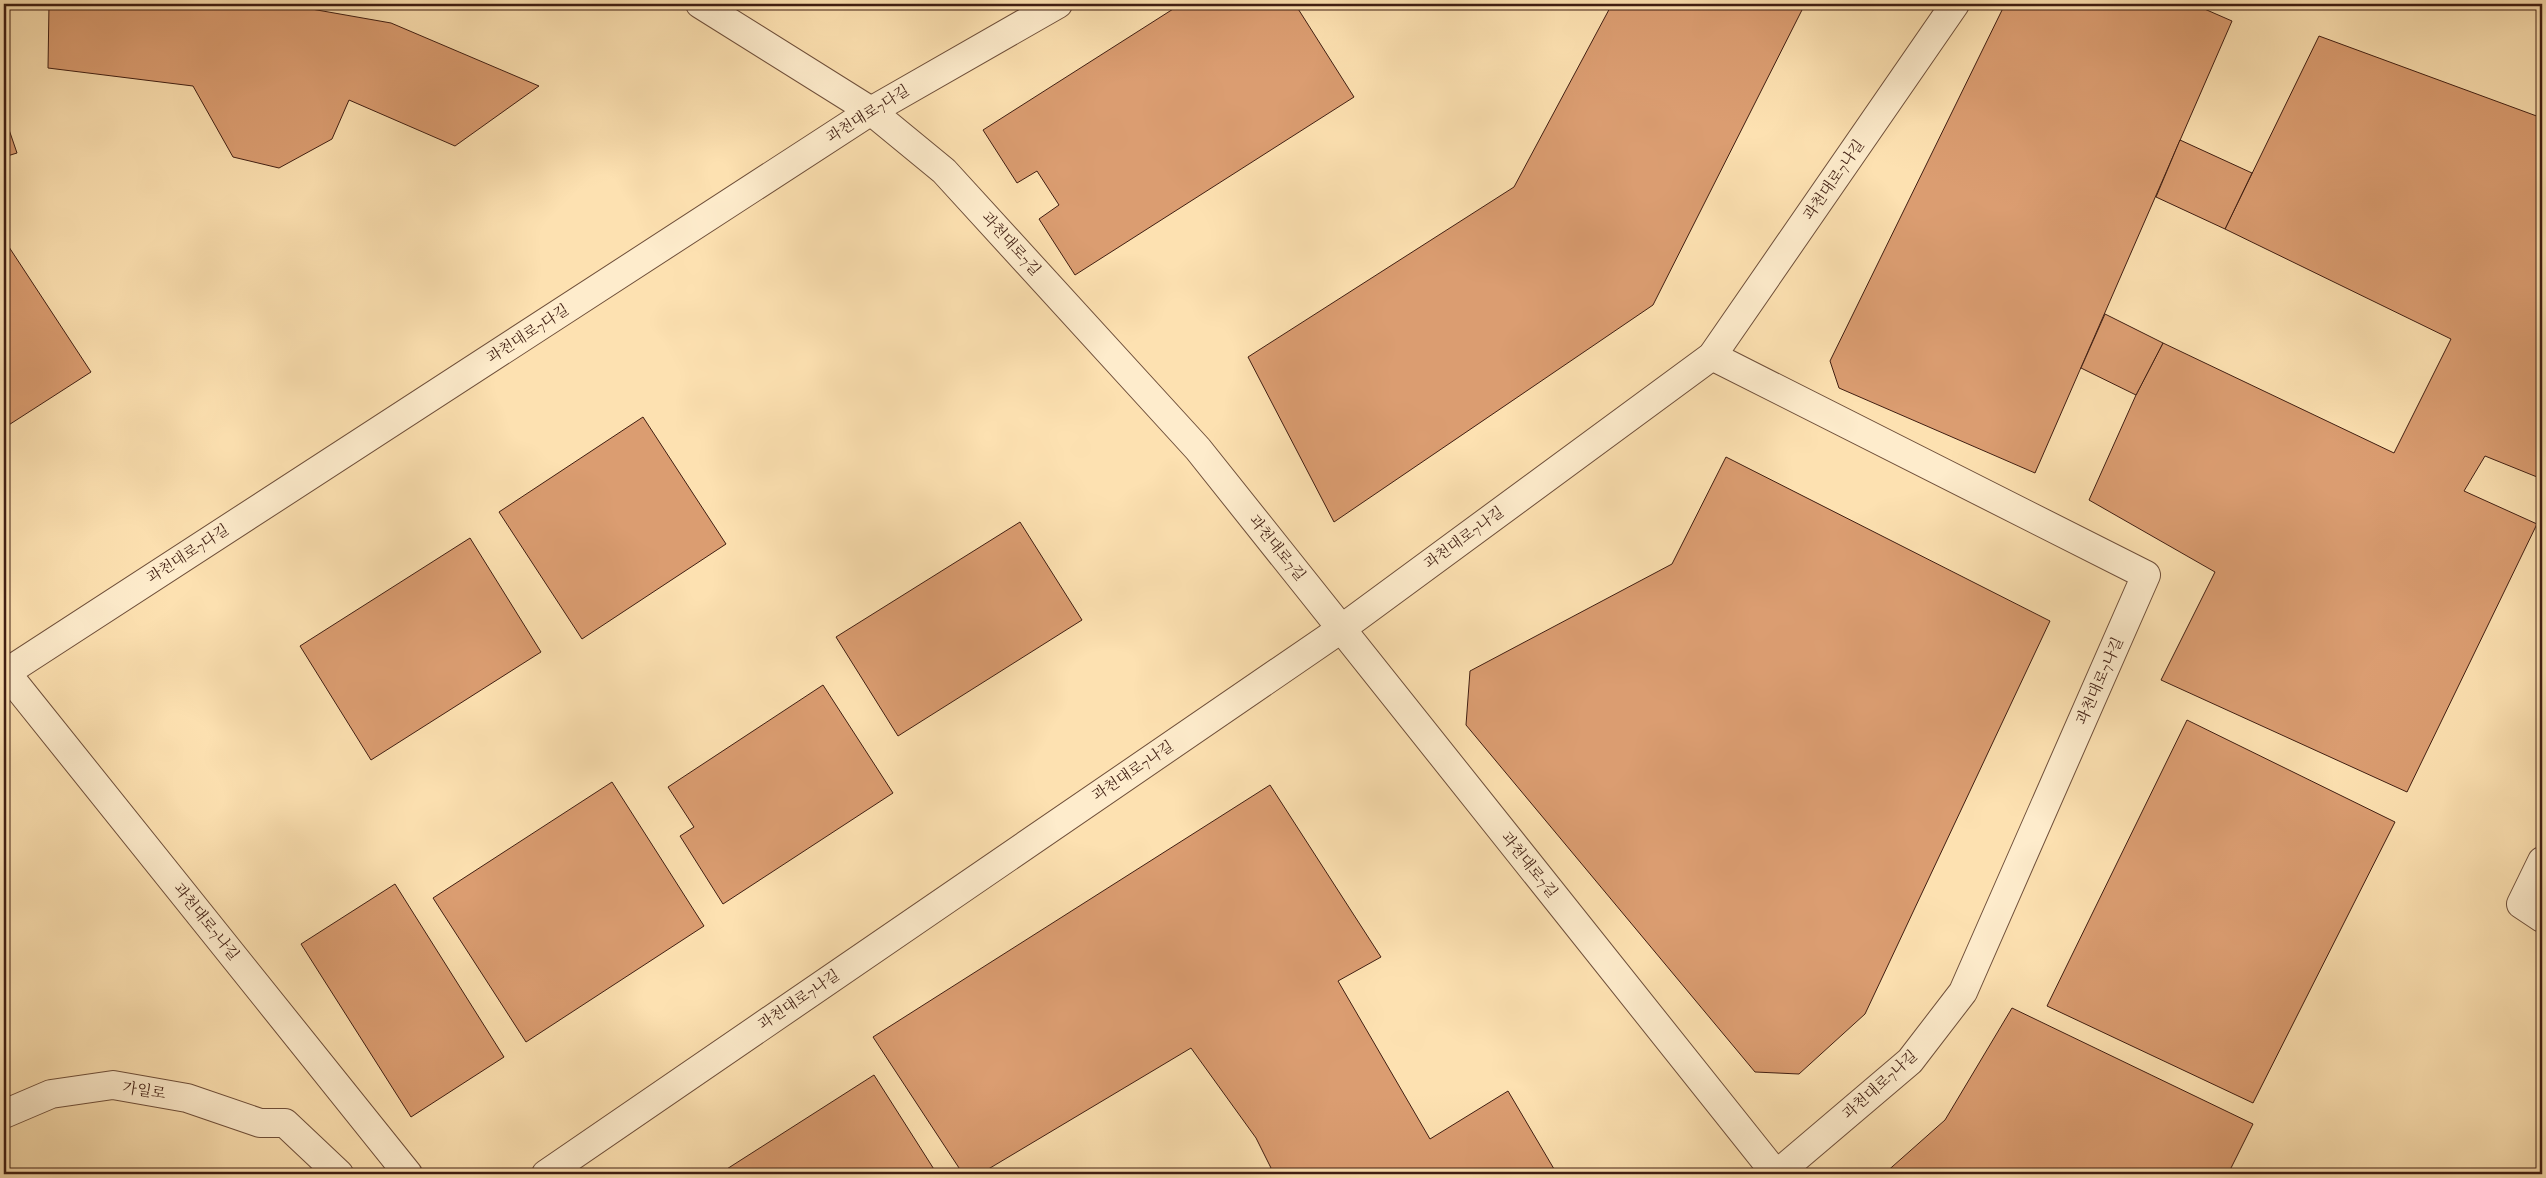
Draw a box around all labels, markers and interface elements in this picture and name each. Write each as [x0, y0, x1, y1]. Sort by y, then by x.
street label: 과천대로7다길 [823, 81, 913, 147]
street label: 과천대로7나길 [1799, 136, 1869, 224]
street label: 과천대로7길 [977, 208, 1045, 280]
street label: 과천대로7다길 [483, 300, 573, 368]
street label: 과천대로7나길 [1420, 503, 1508, 573]
street label: 과천대로7길 [1245, 511, 1309, 585]
street label: 과천대로7다길 [143, 520, 233, 588]
street label: 과천대로7나길 [2072, 634, 2128, 728]
street label: 과천대로7나길 [1089, 737, 1177, 805]
street label: 과천대로7길 [1497, 828, 1561, 902]
street label: 과천대로7나길 [169, 880, 243, 964]
street label: 과천대로7나길 [755, 966, 843, 1034]
street label: 과천대로7나길 [1839, 1047, 1921, 1123]
street label: 가일로 [121, 1078, 167, 1104]

